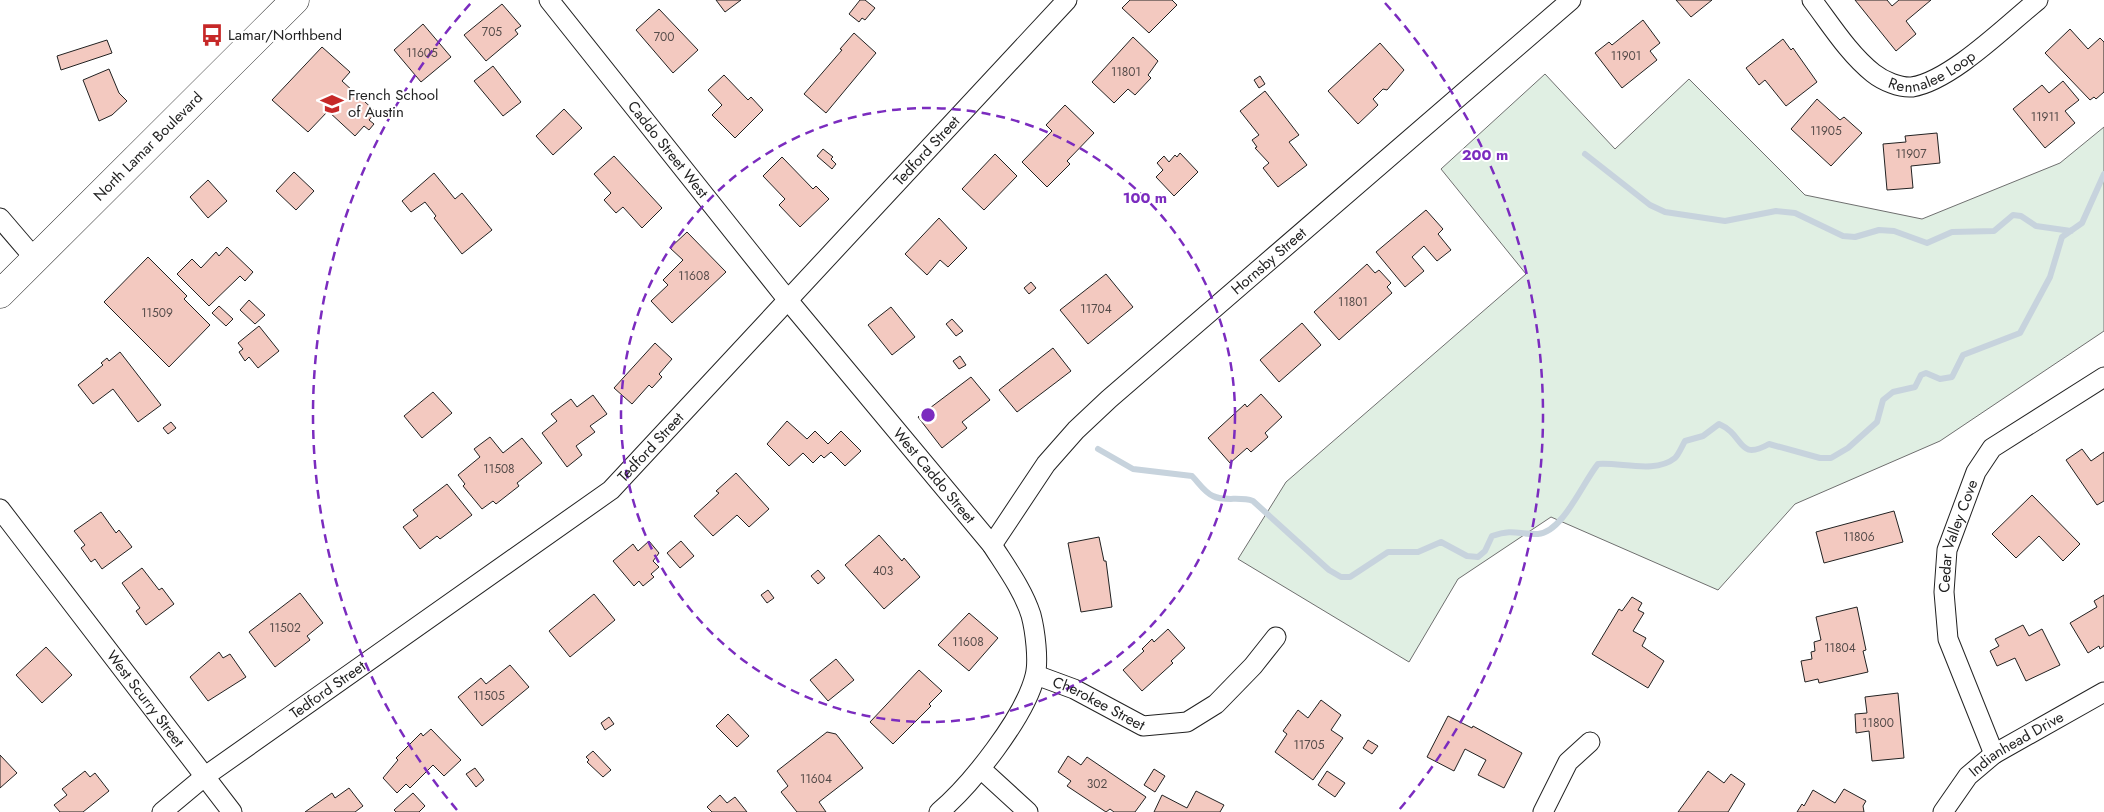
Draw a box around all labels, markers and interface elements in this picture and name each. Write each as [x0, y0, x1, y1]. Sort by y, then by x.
bus stop icon: Lamar/Northbend [199, 22, 225, 48]
house number: 705 [482, 23, 502, 41]
place label: Lamar/Northbend [228, 24, 342, 46]
house number: 700 [654, 28, 674, 46]
house number: 11605 [406, 44, 438, 62]
street label: Rennalee Loop [1885, 45, 1981, 98]
house number: 11901 [1611, 47, 1641, 65]
house number: 11801 [1111, 63, 1141, 81]
place label: French School of Austin [348, 84, 438, 123]
street label: North Lamar Boulevard [88, 87, 208, 206]
school or university icon: French School of Austin [319, 91, 345, 117]
street label: Caddo Street West [622, 96, 714, 203]
house number: 11911 [2031, 108, 2059, 126]
street label: Tedford Street [888, 111, 965, 191]
house number: 11905 [1810, 122, 1842, 140]
text: 200 m [1462, 144, 1508, 166]
house number: 11907 [1895, 145, 1927, 163]
text: 100 m [1123, 187, 1167, 209]
street label: Hornsby Street [1226, 222, 1312, 300]
house number: 11608 [678, 267, 710, 285]
house number: 11801 [1338, 293, 1368, 311]
house number: 11704 [1080, 300, 1112, 318]
house number: 11509 [141, 304, 173, 322]
centre of rings [919, 406, 937, 424]
street label: Tedford Street [613, 407, 689, 487]
street label: West Caddo Street [888, 423, 981, 529]
house number: 11508 [483, 460, 515, 478]
street label: Cedar Valley Cove [1933, 476, 1983, 593]
house number: 11806 [1843, 528, 1875, 546]
house number: 403 [873, 562, 894, 580]
house number: 11502 [269, 619, 301, 637]
house number: 11608 [952, 633, 984, 651]
house number: 11804 [1824, 639, 1856, 657]
street label: West Scurry Street [101, 646, 190, 752]
street label: Tedford Street [285, 655, 370, 724]
street label: Cherokee Street [1049, 671, 1149, 736]
house number: 11505 [473, 687, 505, 705]
street label: Indianhead Drive [1964, 706, 2068, 782]
house number: 11800 [1862, 714, 1894, 732]
house number: 11705 [1293, 736, 1325, 754]
house number: 11604 [800, 770, 832, 788]
house number: 302 [1087, 775, 1107, 793]

